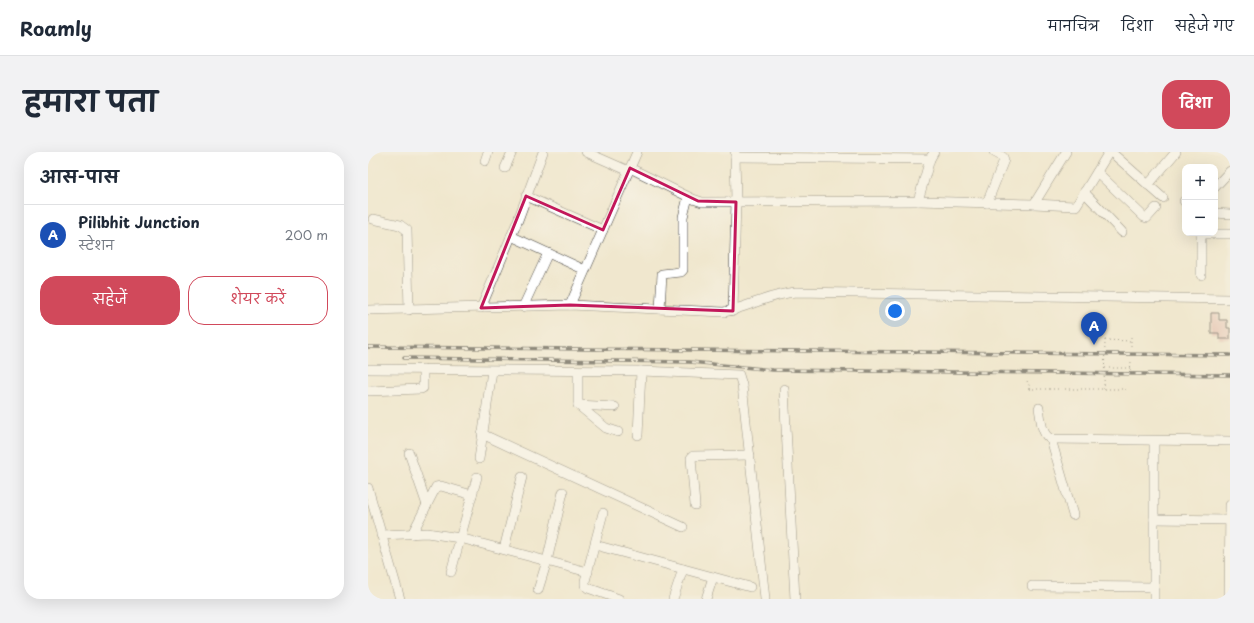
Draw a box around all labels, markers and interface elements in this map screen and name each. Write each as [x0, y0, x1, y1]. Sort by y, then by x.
text: Roamly [20, 14, 92, 42]
text: मानचित्र [1048, 15, 1099, 36]
text: दिशा [1121, 15, 1153, 36]
text: सहेजे गए [1175, 15, 1234, 36]
text: हमारा पता [24, 79, 157, 122]
button: दिशा [1162, 80, 1230, 129]
text: आस-पास [40, 163, 119, 189]
map controls [1182, 164, 1218, 236]
button: + [1182, 164, 1218, 200]
button: − [1182, 200, 1218, 236]
text: Pilibhit Junction [78, 210, 200, 233]
text: A [48, 225, 58, 244]
text: 200 m [285, 225, 328, 244]
text: स्टेशन [78, 235, 114, 254]
button: सहेजें [40, 276, 180, 325]
button: शेयर करें [188, 276, 328, 325]
your location [885, 301, 905, 321]
pin: A [1081, 312, 1107, 345]

